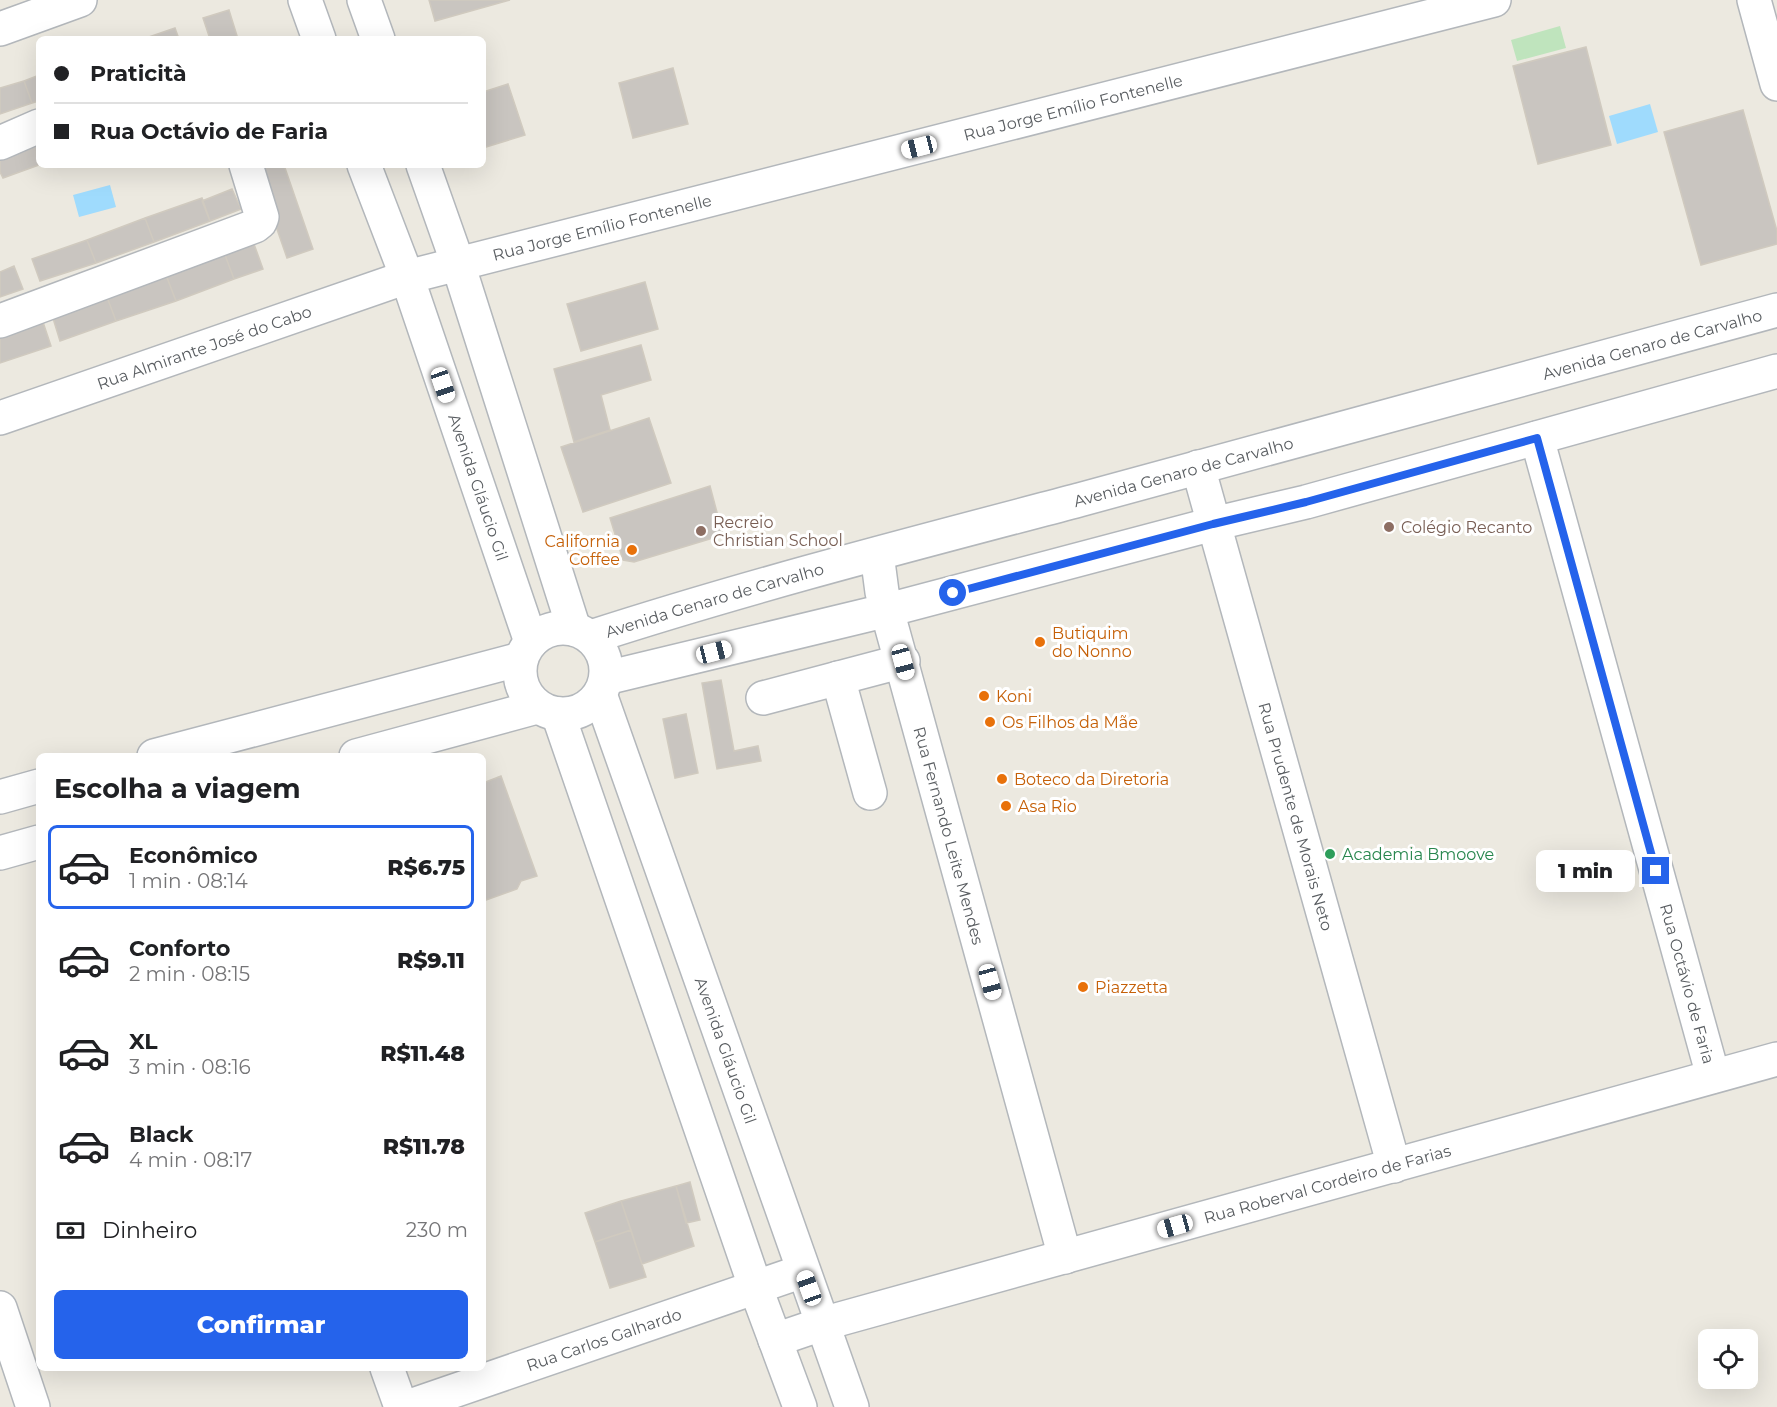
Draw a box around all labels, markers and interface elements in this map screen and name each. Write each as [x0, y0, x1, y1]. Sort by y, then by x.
text: Praticità [90, 60, 187, 87]
street label: Rua Jorge Emílio Fontenelle [961, 70, 1185, 144]
text: Rua Octávio de Faria [90, 118, 328, 145]
car [899, 134, 939, 160]
street label: Rua Jorge Emílio Fontenelle [490, 190, 714, 264]
street label: Rua Almirante José do Cabo [94, 301, 314, 393]
street label: Avenida Genaro de Carvalho [1541, 305, 1764, 383]
car [429, 365, 457, 405]
street label: Avenida Gláucio Gil [445, 411, 512, 563]
street label: Avenida Genaro de Carvalho [1071, 433, 1295, 511]
place label: Recreio Christian School [713, 513, 843, 550]
place label: Colégio Recanto [1401, 518, 1532, 537]
marker: Colégio Recanto [1382, 520, 1396, 534]
marker: Recreio Christian School [694, 524, 708, 538]
place label: California Coffee [545, 532, 620, 569]
marker: California Coffee [625, 543, 639, 557]
street label: Avenida Genaro de Carvalho [603, 559, 826, 641]
route start [939, 579, 966, 606]
place label: Butiquim do Nonno [1052, 624, 1132, 661]
marker: Butiquim do Nonno [1033, 635, 1047, 649]
car [694, 639, 734, 665]
car [890, 642, 916, 682]
place label: Koni [996, 687, 1032, 706]
marker: Koni [977, 689, 991, 703]
street label: Rua Prudente de Morais Neto [1255, 700, 1337, 933]
place label: Os Filhos da Mãe [1002, 713, 1138, 732]
marker: Os Filhos da Mãe [983, 715, 997, 729]
street label: Rua Fernando Leite Mendes [910, 724, 988, 947]
place label: Boteco da Diretoria [1014, 770, 1169, 789]
text: Escolha a viagem [54, 772, 301, 805]
marker: Boteco da Diretoria [995, 772, 1009, 786]
place label: Asa Rio [1018, 797, 1077, 816]
marker: Asa Rio [999, 799, 1013, 813]
icon: car [57, 840, 111, 894]
text: Econômico [129, 842, 258, 869]
place label: Academia Bmoove [1342, 845, 1494, 864]
marker: Academia Bmoove [1323, 847, 1337, 861]
callout: 1 min [1536, 850, 1635, 892]
text: R$6.75 [387, 854, 465, 881]
route end [1642, 857, 1669, 884]
text: 1 min [1558, 859, 1613, 883]
text: 1 min · 08:14 [129, 869, 248, 893]
street label: Rua Octávio de Faria [1656, 901, 1719, 1066]
icon: car [57, 933, 111, 987]
text: Conforto [129, 935, 230, 962]
text: R$9.11 [397, 947, 465, 974]
text: 2 min · 08:15 [129, 962, 250, 986]
car [977, 962, 1003, 1002]
street label: Avenida Gláucio Gil [691, 975, 761, 1126]
place label: Piazzetta [1095, 978, 1168, 997]
marker: Piazzetta [1076, 980, 1090, 994]
icon: car [57, 1026, 111, 1080]
text: XL [129, 1028, 158, 1055]
text: R$11.48 [380, 1040, 465, 1067]
text: 3 min · 08:16 [129, 1055, 251, 1079]
icon: car [57, 1119, 111, 1173]
text: Black [129, 1121, 193, 1148]
text: R$11.78 [383, 1133, 465, 1160]
street label: Rua Roberval Cordeiro de Farias [1202, 1140, 1453, 1227]
text: 4 min · 08:17 [129, 1148, 252, 1172]
car [1155, 1212, 1195, 1240]
icon: cash [54, 1214, 87, 1247]
text: Dinheiro [102, 1217, 197, 1244]
text: 230 m [406, 1218, 468, 1242]
car [794, 1268, 824, 1308]
button: Confirmar [54, 1290, 468, 1359]
street label: Rua Carlos Galhardo [524, 1304, 684, 1375]
map controls [1698, 1329, 1758, 1389]
button: locate [1698, 1329, 1758, 1389]

